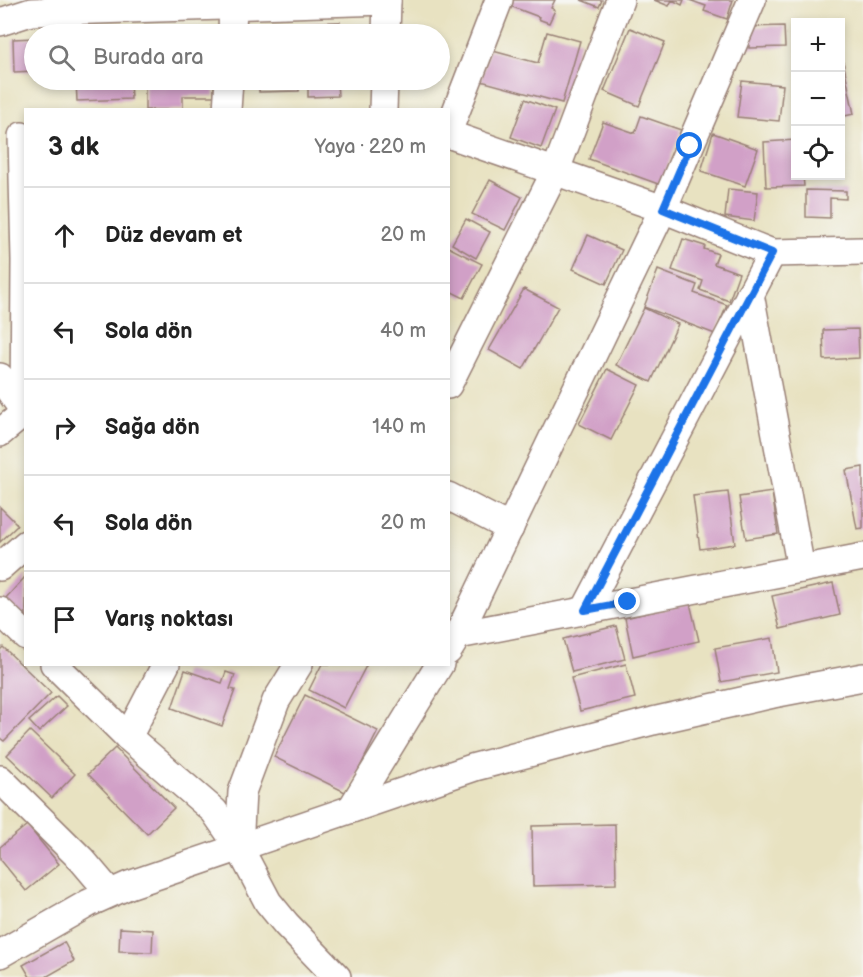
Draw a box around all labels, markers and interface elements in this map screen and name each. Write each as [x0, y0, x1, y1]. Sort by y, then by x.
map controls [791, 18, 845, 180]
button: + [791, 18, 845, 72]
search box [24, 24, 450, 90]
icon: search [45, 41, 78, 74]
text: Burada ara [93, 44, 204, 71]
button: − [791, 72, 845, 126]
button: locate [791, 126, 845, 180]
text: 3 dk [48, 132, 99, 163]
route start [676, 132, 702, 158]
text: Yaya · 220 m [315, 135, 426, 159]
icon: ahead [48, 219, 81, 252]
text: Düz devam et [105, 222, 242, 249]
text: 20 m [381, 223, 426, 247]
icon: left [48, 315, 81, 348]
text: Sola dön [105, 318, 193, 345]
text: 40 m [380, 319, 426, 343]
icon: right [48, 411, 81, 444]
text: Sağa dön [105, 414, 200, 441]
text: 140 m [372, 415, 426, 439]
icon: left [48, 507, 81, 540]
text: Sola dön [105, 510, 193, 537]
text: 20 m [381, 511, 426, 535]
route end [614, 588, 640, 614]
icon: arrive [48, 603, 81, 636]
text: Varış noktası [105, 606, 233, 633]

